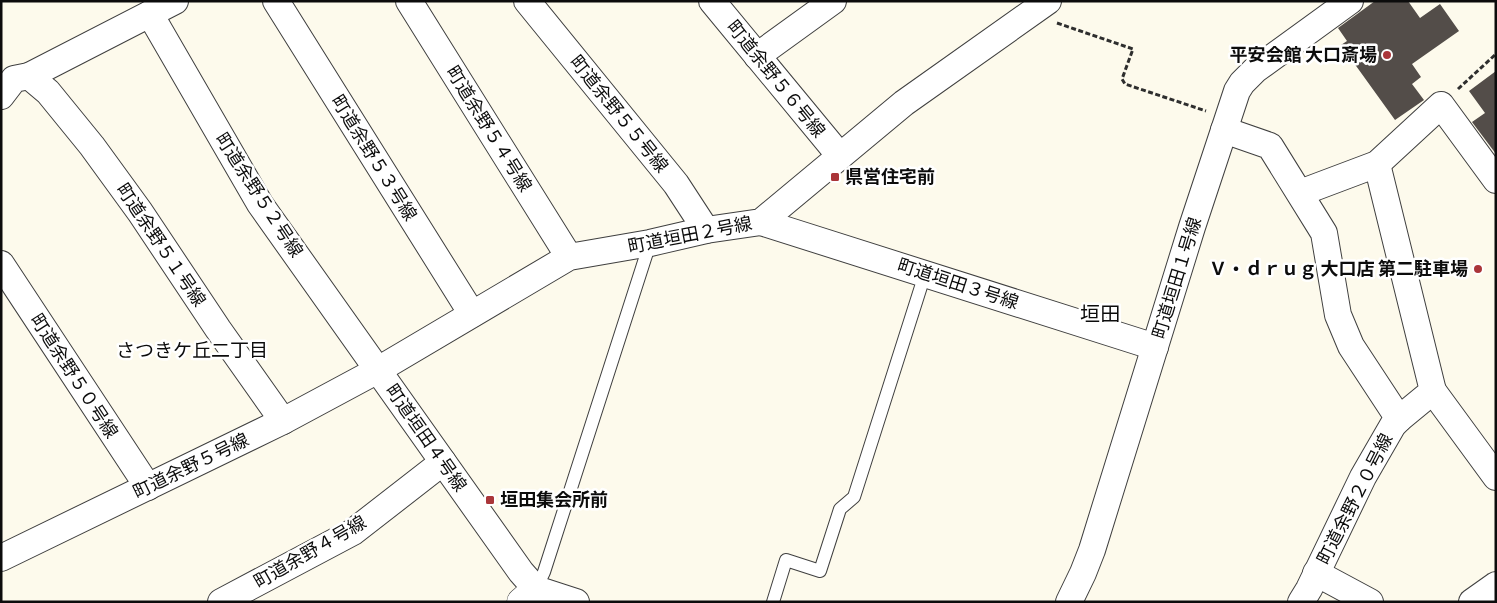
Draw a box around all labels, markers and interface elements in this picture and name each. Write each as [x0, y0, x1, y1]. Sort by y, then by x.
street label: 町道余野５６号線 [723, 17, 829, 141]
place label: 平安会館 大口斎場 [1230, 45, 1377, 65]
marker: 平安会館 大口斎場 [1381, 49, 1393, 61]
street label: 町道余野５５号線 [566, 52, 672, 176]
street label: 町道余野５４号線 [442, 63, 536, 195]
street label: 町道余野５３号線 [327, 92, 421, 224]
street label: 町道余野５２号線 [211, 129, 307, 261]
place label: 県営住宅前 [845, 167, 935, 187]
marker: 県営住宅前 [829, 171, 841, 183]
street label: 町道余野５１号線 [112, 180, 210, 310]
street label: 町道垣田２号線 [626, 213, 754, 257]
street label: 町道垣田１号線 [1149, 215, 1205, 341]
street label: 町道垣田３号線 [895, 255, 1021, 313]
place label: Ｖ・ｄｒｕｇ 大口店 第二駐車場 [1209, 259, 1468, 280]
marker: Ｖ・ｄｒｕｇ 大口店 第二駐車場 [1472, 263, 1484, 275]
district label: 垣田 [1080, 303, 1120, 325]
street label: 町道余野５０号線 [26, 310, 122, 442]
district label: さつきケ丘二丁目 [116, 340, 268, 361]
street label: 町道垣田４号線 [382, 381, 470, 495]
street label: 町道余野５号線 [130, 429, 252, 503]
street label: 町道余野２０号線 [1313, 430, 1397, 568]
place label: 垣田集会所前 [500, 490, 608, 510]
marker: 垣田集会所前 [484, 494, 496, 506]
street label: 町道余野４号線 [250, 512, 370, 592]

